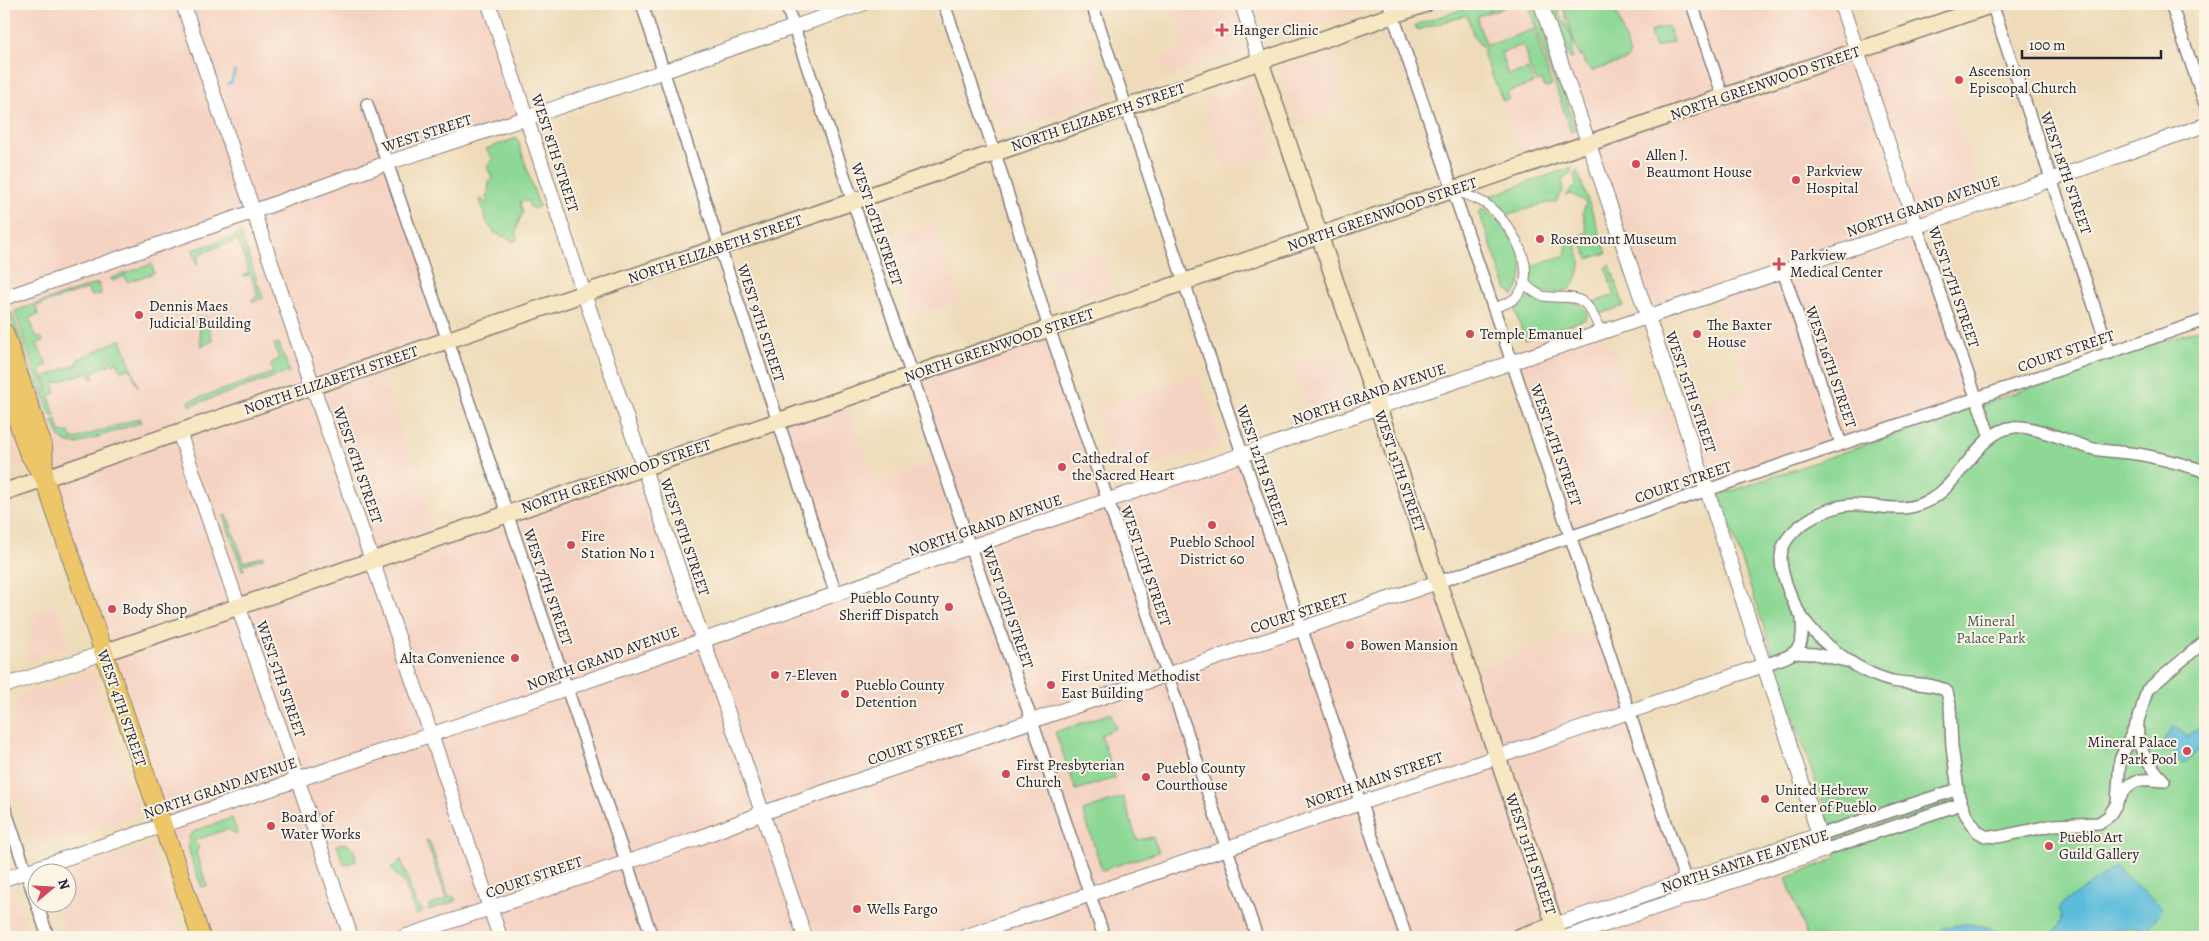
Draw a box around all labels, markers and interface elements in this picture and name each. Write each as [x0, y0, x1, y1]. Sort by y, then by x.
place label: Hanger Clinic [1233, 20, 1318, 40]
marker: Hanger Clinic [1215, 23, 1229, 37]
scale bar [2022, 28, 2160, 60]
text: 100 m [2029, 35, 2066, 55]
street label: NORTH GREENWOOD STREET [1667, 41, 1863, 125]
place label: Ascension Episcopal Church [1968, 61, 2077, 98]
marker: Ascension Episcopal Church [1953, 74, 1965, 86]
street label: NORTH ELIZABETH STREET [1008, 77, 1189, 156]
street label: WEST 8TH STREET [526, 90, 584, 215]
street label: WEST 18TH STREET [2035, 108, 2097, 238]
street label: WEST STREET [379, 109, 475, 157]
place label: Allen J. Beaumont House [1645, 145, 1752, 182]
marker: Allen J. Beaumont House [1630, 158, 1642, 170]
street label: WEST 10TH STREET [846, 159, 908, 289]
place label: Parkview Hospital [1806, 161, 1863, 198]
street label: NORTH GRAND AVENUE [1844, 170, 2002, 242]
street label: NORTH GREENWOOD STREET [1284, 172, 1480, 256]
marker: Parkview Hospital [1790, 174, 1802, 186]
street label: NORTH ELIZABETH STREET [625, 209, 806, 288]
street label: WEST 17TH STREET [1924, 223, 1984, 351]
place label: Rosemount Museum [1550, 229, 1678, 249]
marker: Rosemount Museum [1534, 233, 1546, 245]
place label: Parkview Medical Center [1790, 245, 1883, 282]
marker: Parkview Medical Center [1772, 257, 1786, 271]
street label: WEST 9TH STREET [732, 261, 790, 385]
place label: Dennis Maes Judicial Building [149, 296, 252, 333]
street label: WEST 16TH STREET [1800, 302, 1862, 431]
street label: NORTH GREENWOOD STREET [901, 303, 1097, 387]
marker: Dennis Maes Judicial Building [133, 309, 145, 321]
place label: The Baxter House [1707, 315, 1772, 352]
place label: Temple Emanuel [1480, 324, 1583, 344]
street label: COURT STREET [2015, 325, 2118, 377]
marker: Temple Emanuel [1464, 328, 1476, 340]
street label: WEST 15TH STREET [1661, 328, 1721, 456]
marker: The Baxter House [1691, 328, 1703, 340]
street label: NORTH ELIZABETH STREET [241, 340, 422, 419]
street label: NORTH GRAND AVENUE [1290, 358, 1448, 430]
street label: WEST 14TH STREET [1525, 380, 1586, 509]
street label: WEST 12TH STREET [1231, 401, 1293, 530]
street label: WEST 6TH STREET [328, 403, 388, 527]
street label: WEST 13TH STREET [1370, 407, 1430, 535]
street label: NORTH GREENWOOD STREET [518, 434, 714, 518]
place label: Cathedral of the Sacred Heart [1072, 448, 1174, 485]
street label: COURT STREET [1632, 456, 1735, 508]
marker: Cathedral of the Sacred Heart [1056, 461, 1068, 473]
street label: WEST 8TH STREET [655, 475, 715, 599]
street label: NORTH GRAND AVENUE [906, 489, 1064, 561]
street label: WEST 11TH STREET [1116, 502, 1176, 630]
marker: Pueblo School District 60 [1206, 519, 1218, 531]
street label: WEST 7TH STREET [518, 525, 578, 649]
place label: Fire Station No 1 [581, 526, 655, 563]
place label: Pueblo School District 60 [1169, 532, 1255, 569]
marker: Fire Station No 1 [565, 539, 577, 551]
street label: WEST 10TH STREET [977, 542, 1039, 672]
place label: Pueblo County Sheriff Dispatch [839, 588, 939, 625]
street label: COURT STREET [1248, 588, 1351, 638]
place label: Body Shop [122, 599, 187, 619]
marker: Pueblo County Sheriff Dispatch [943, 601, 955, 613]
marker: Body Shop [106, 603, 118, 615]
park label: Mineral Palace Park [1956, 611, 2026, 648]
street label: WEST 5TH STREET [251, 617, 311, 741]
street label: NORTH GRAND AVENUE [524, 621, 682, 695]
place label: Bowen Mansion [1360, 635, 1458, 655]
marker: Bowen Mansion [1344, 639, 1356, 651]
street label: WEST 4TH STREET [92, 646, 152, 770]
place label: Alta Convenience [399, 648, 505, 668]
marker: Alta Convenience [509, 652, 521, 664]
place label: 7-Eleven [785, 665, 837, 685]
place label: First United Methodist East Building [1061, 666, 1200, 703]
marker: 7-Eleven [769, 669, 781, 681]
place label: Pueblo County Detention [855, 675, 945, 712]
marker: First United Methodist East Building [1045, 679, 1057, 691]
marker: Pueblo County Detention [839, 688, 851, 700]
street label: COURT STREET [865, 718, 968, 770]
place label: Mineral Palace Park Pool [2088, 732, 2177, 769]
marker: Mineral Palace Park Pool [2181, 745, 2193, 757]
street label: NORTH MAIN STREET [1302, 747, 1446, 813]
street label: NORTH GRAND AVENUE [141, 752, 299, 824]
place label: First Presbyterian Church [1016, 755, 1125, 792]
place label: Pueblo County Courthouse [1156, 758, 1246, 795]
marker: First Presbyterian Church [1000, 768, 1012, 780]
marker: Pueblo County Courthouse [1140, 771, 1152, 783]
place label: United Hebrew Center of Pueblo [1775, 780, 1877, 817]
street label: WEST 13TH STREET [1501, 790, 1561, 918]
marker: United Hebrew Center of Pueblo [1759, 793, 1771, 805]
place label: Board of Water Works [280, 807, 361, 844]
marker: Board of Water Works [265, 820, 277, 832]
street label: NORTH SANTA FE AVENUE [1659, 824, 1831, 898]
place label: Pueblo Art Guild Gallery [2059, 827, 2140, 864]
marker: Pueblo Art Guild Gallery [2043, 840, 2055, 852]
street label: COURT STREET [483, 851, 586, 903]
north arrow [28, 864, 78, 914]
text: N [53, 876, 74, 892]
place label: Wells Fargo [866, 899, 938, 919]
marker: Wells Fargo [851, 903, 863, 915]

